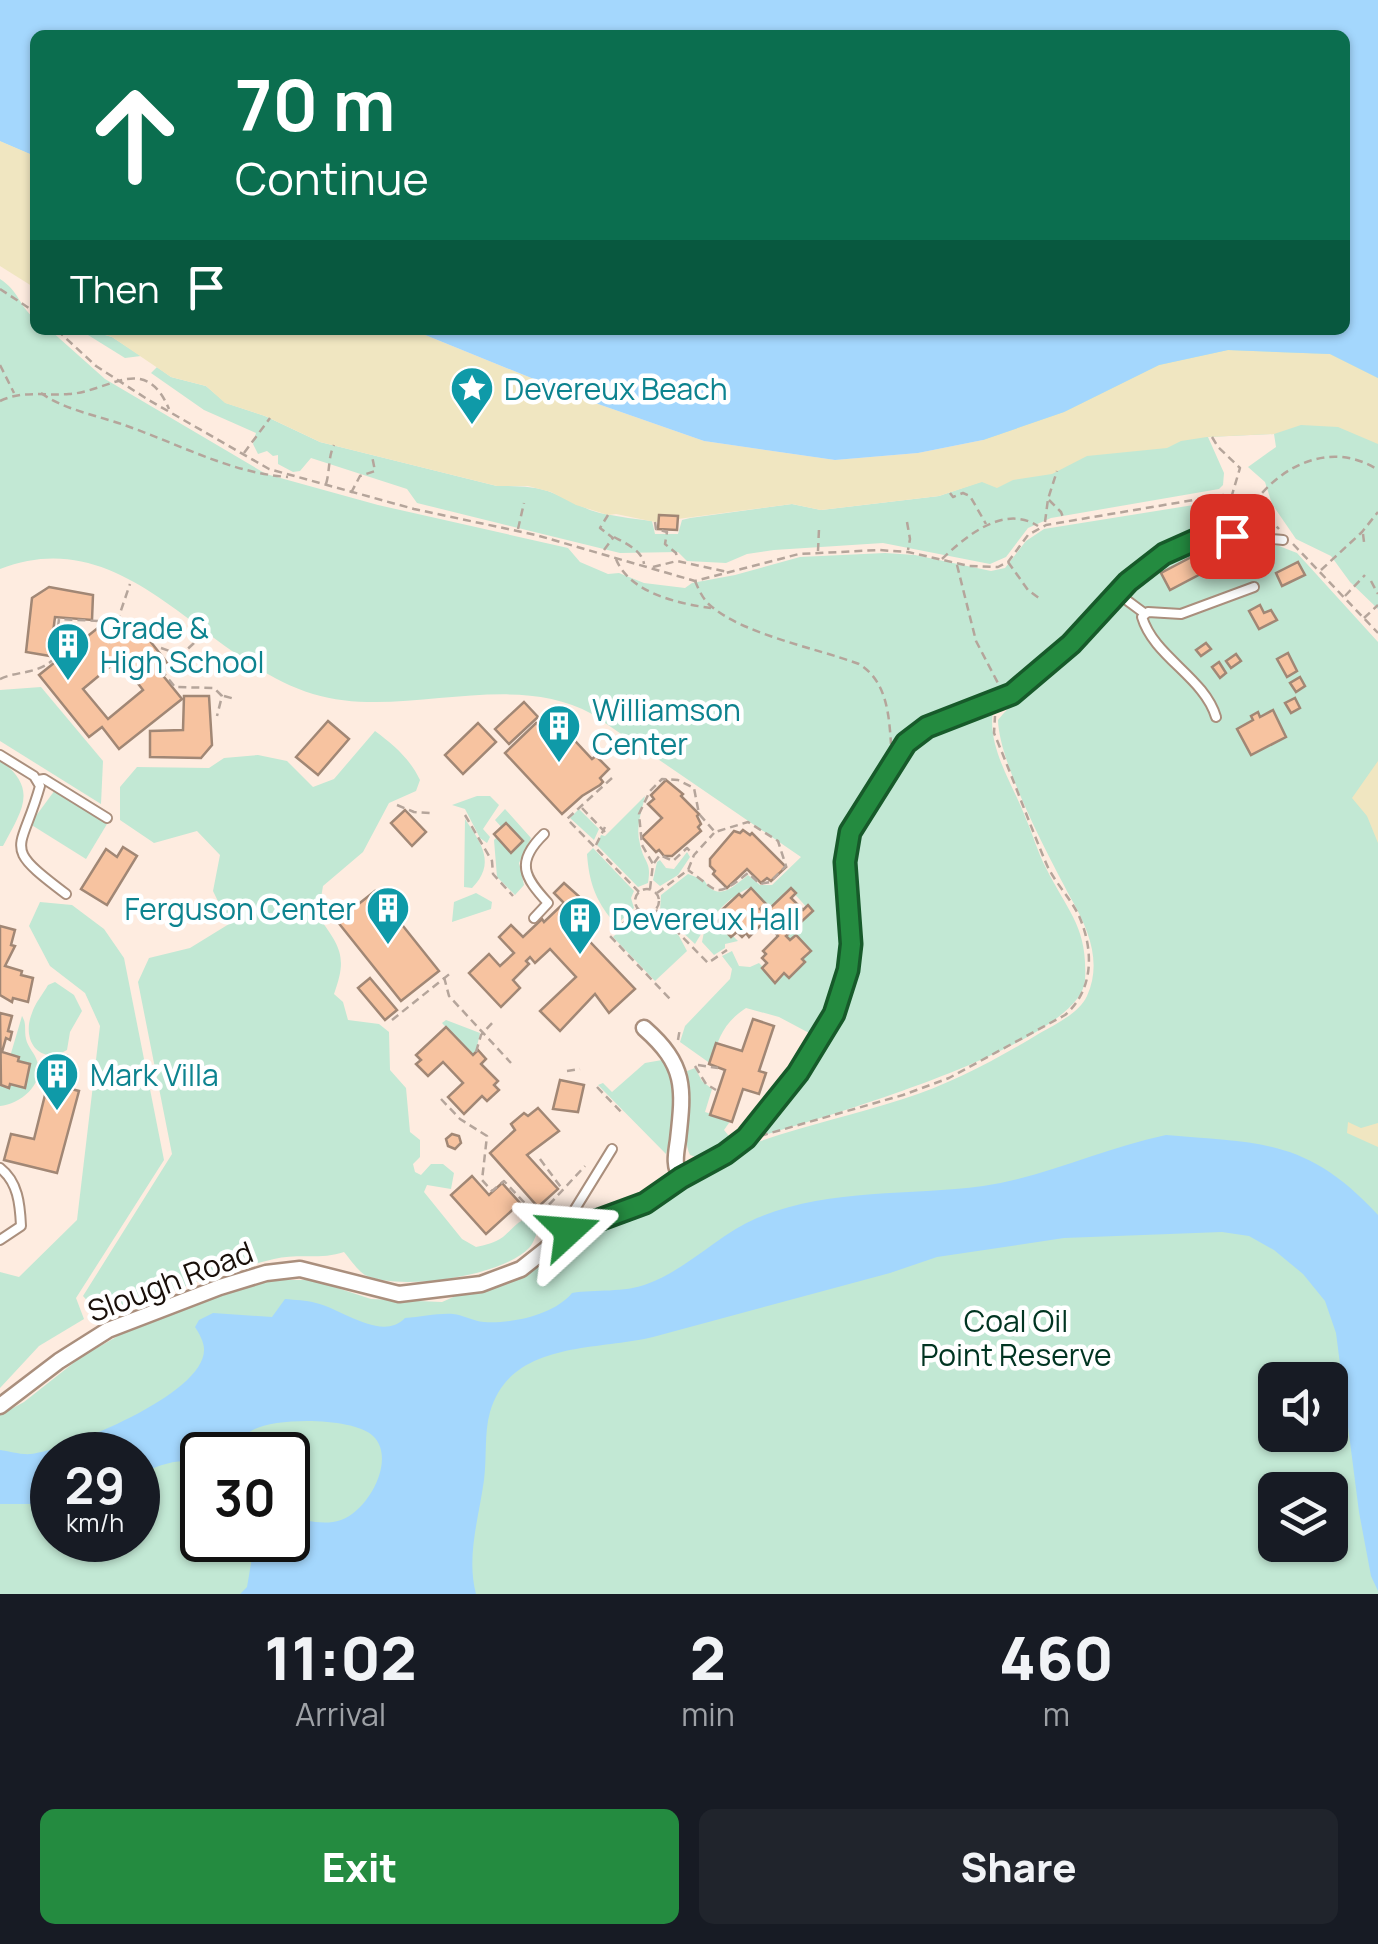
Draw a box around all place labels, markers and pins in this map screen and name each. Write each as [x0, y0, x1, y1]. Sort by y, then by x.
place icon: Devereux Beach [449, 365, 495, 426]
place label: Devereux Beach [504, 368, 728, 409]
pin [1190, 494, 1275, 579]
place label: Grade & High School [100, 607, 265, 682]
building icon: Grade & High School [45, 621, 91, 682]
place label: Williamson Center [592, 689, 741, 764]
building icon: Williamson Center [536, 703, 582, 764]
building icon: Ferguson Center [365, 885, 411, 946]
place label: Ferguson Center [125, 888, 356, 929]
building icon: Devereux Hall [557, 895, 603, 956]
place label: Devereux Hall [612, 898, 800, 939]
building icon: Mark Villa [34, 1051, 80, 1112]
place label: Mark Villa [90, 1054, 219, 1095]

